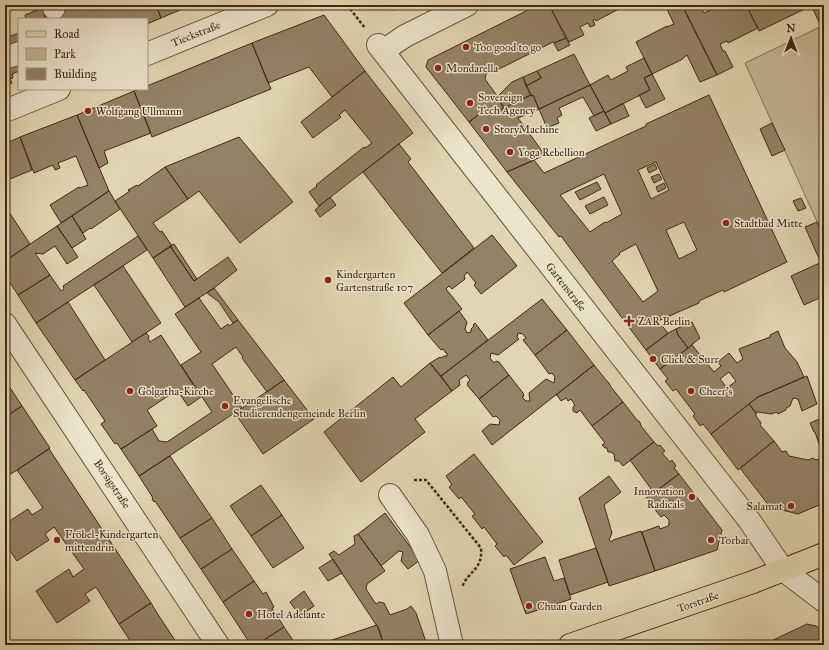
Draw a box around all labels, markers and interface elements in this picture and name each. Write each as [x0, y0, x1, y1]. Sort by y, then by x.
legend [18, 18, 148, 90]
street label: Tieckstraße [170, 18, 223, 50]
north arrow [771, 18, 811, 58]
text: N [786, 22, 796, 35]
text: Road [54, 27, 80, 41]
place label: Too good to go [474, 41, 542, 54]
marker: Too good to go [461, 42, 471, 52]
text: Park [54, 47, 76, 61]
place label: Mondarella [446, 62, 499, 75]
marker: Mondarella [433, 63, 443, 73]
text: Building [54, 67, 97, 82]
place label: Sovereign Tech Agency [478, 91, 536, 117]
marker: Sovereign Tech Agency [465, 98, 475, 108]
place label: Wolfgang Ullmann [96, 105, 182, 118]
marker: Wolfgang Ullmann [83, 106, 93, 116]
place label: StoryMachine [494, 123, 560, 136]
marker: StoryMachine [481, 124, 491, 134]
place label: Yoga Rebellion [518, 146, 585, 159]
marker: Yoga Rebellion [505, 147, 515, 157]
place label: Stadtbad Mitte [734, 217, 803, 230]
marker: Stadtbad Mitte [721, 218, 731, 228]
street label: Gartenstraße [543, 260, 589, 314]
place label: Kindergarten Gartenstraße 107 [336, 268, 413, 294]
marker: Kindergarten Gartenstraße 107 [323, 275, 333, 285]
marker: ZAR Berlin [623, 315, 635, 327]
place label: ZAR Berlin [638, 315, 690, 328]
place label: Click & Surr [661, 353, 720, 366]
marker: Click & Surr [648, 354, 658, 364]
place label: Golgatha-Kirche [138, 385, 214, 398]
place label: Cheer's [699, 385, 733, 398]
marker: Golgatha-Kirche [125, 386, 135, 396]
marker: Cheer's [686, 386, 696, 396]
place label: Evangelische Studierendengemeinde Berlin [233, 394, 366, 420]
marker: Evangelische Studierendengemeinde Berlin [220, 401, 230, 411]
street label: Borsigstraße [91, 457, 133, 511]
place label: Innovation Radicals [634, 485, 684, 511]
marker: Innovation Radicals [687, 492, 697, 502]
place label: Salamat [747, 500, 783, 513]
marker: Salamat [786, 501, 796, 511]
place label: Fröbel-Kindergarten mittendrin [65, 528, 158, 554]
place label: Torbar [719, 534, 750, 547]
marker: Fröbel-Kindergarten mittendrin [52, 535, 62, 545]
marker: Torbar [706, 535, 716, 545]
street label: Torstraße [675, 589, 721, 615]
place label: Chuan Garden [537, 600, 602, 613]
marker: Chuan Garden [524, 601, 534, 611]
place label: Hotel Adelante [257, 608, 326, 621]
marker: Hotel Adelante [244, 609, 254, 619]

